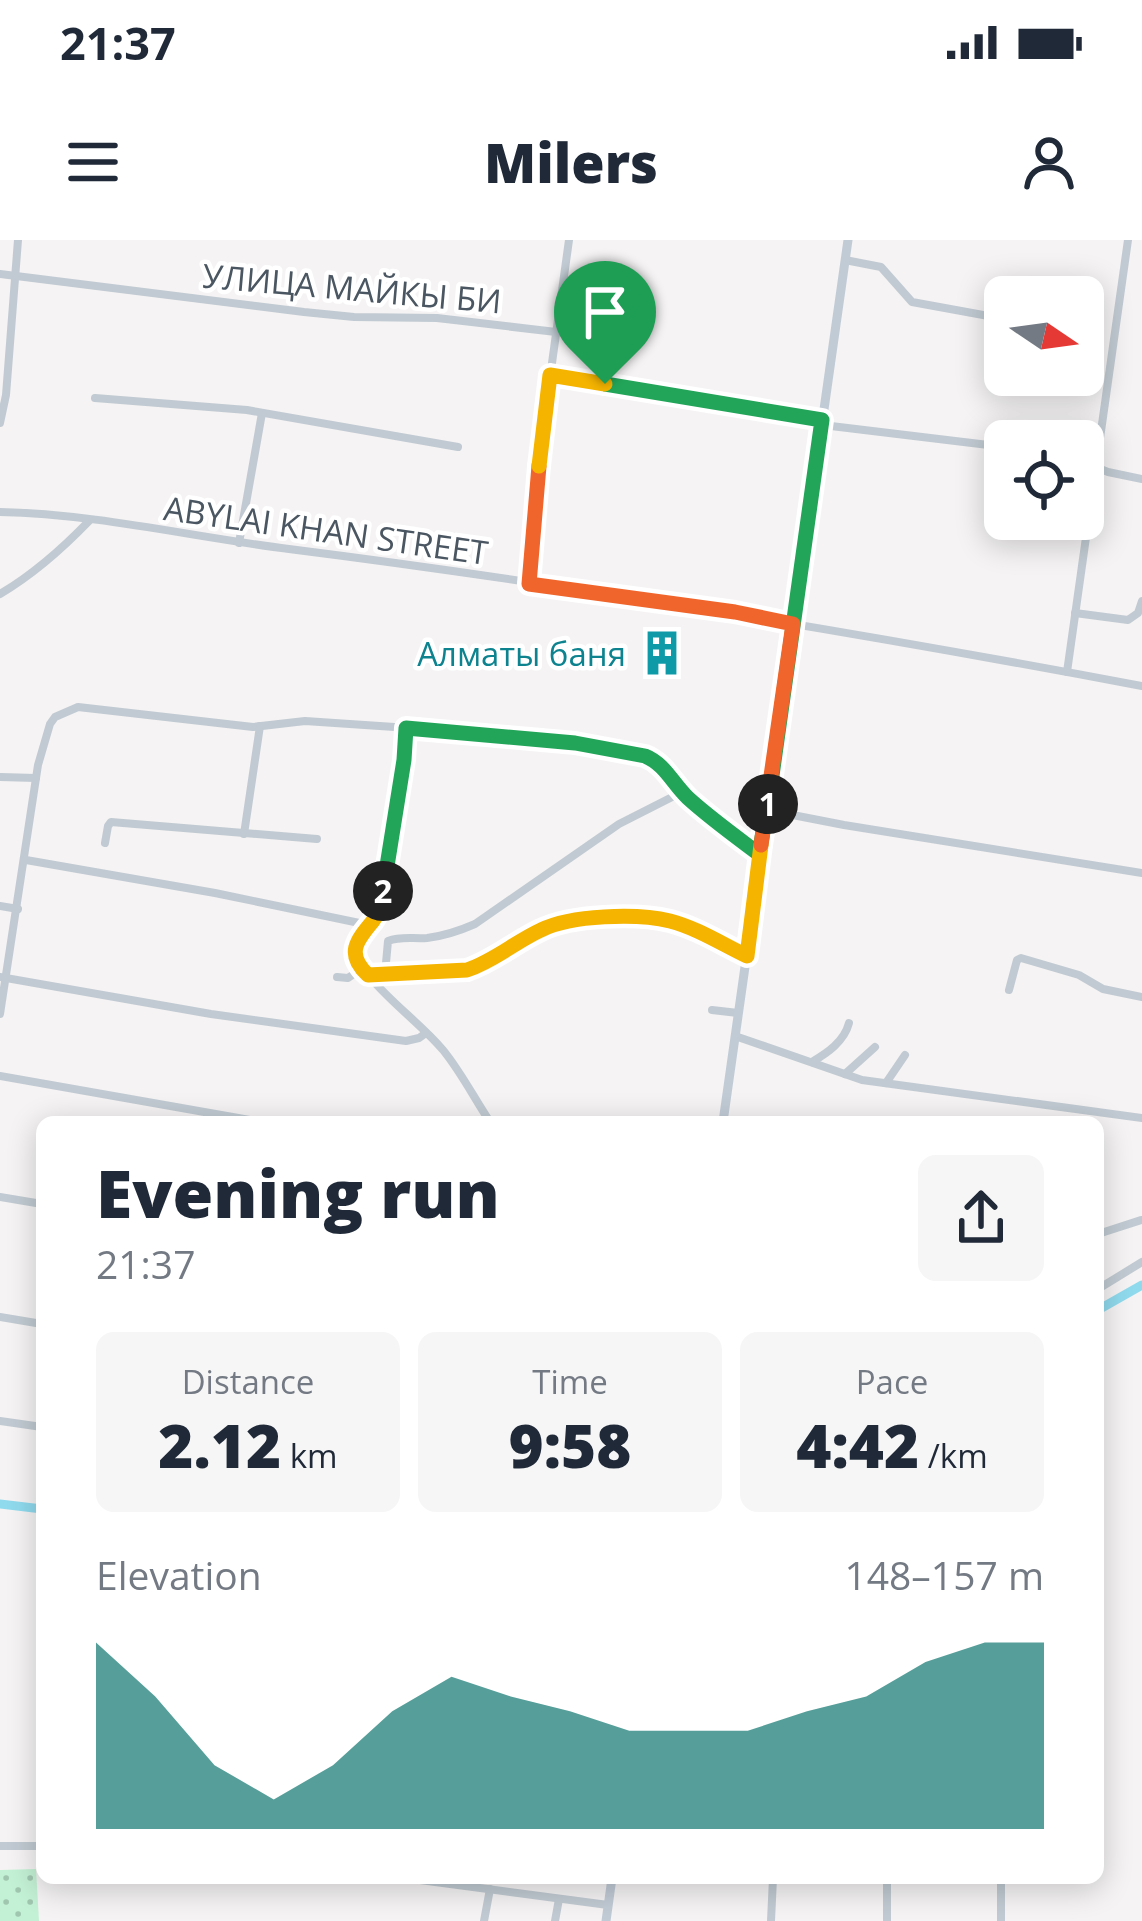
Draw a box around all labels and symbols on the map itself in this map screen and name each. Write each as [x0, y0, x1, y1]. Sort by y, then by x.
street label: УЛИЦА МАЙКЫ БИ [201, 253, 503, 323]
pin [554, 261, 656, 384]
north arrow [984, 276, 1104, 396]
street label: ABYLAI KHAN STREET [161, 485, 491, 575]
building icon: Алматы баня [637, 628, 687, 678]
place label: Алматы баня [417, 631, 626, 676]
pin: 1 [738, 774, 798, 834]
pin: 2 [353, 861, 413, 921]

